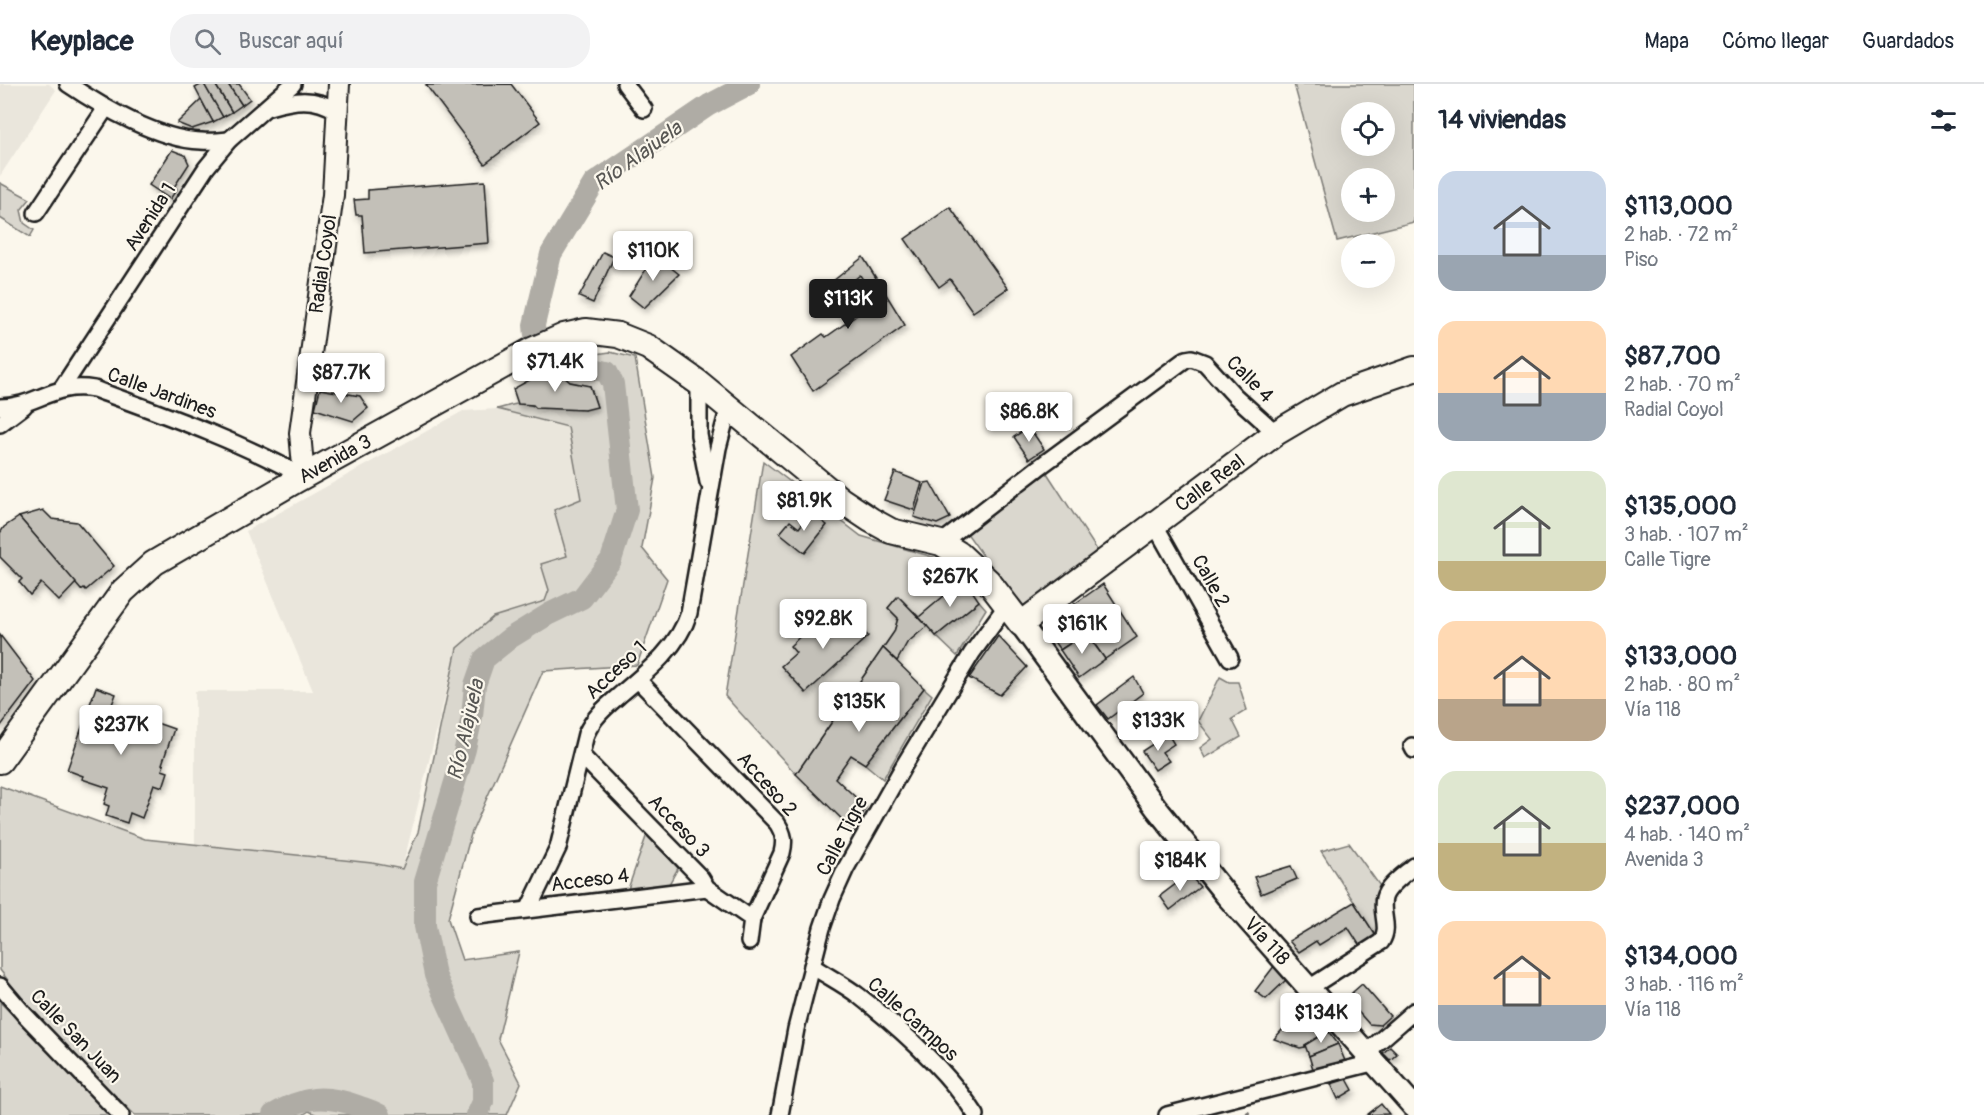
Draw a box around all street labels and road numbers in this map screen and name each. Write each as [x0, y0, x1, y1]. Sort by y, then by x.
street label: Avenida 1 [119, 178, 181, 256]
street label: Radial Coyol [304, 213, 342, 315]
street label: Calle 4 [1221, 350, 1279, 408]
street label: Calle Jardines [104, 362, 220, 424]
street label: Avenida 3 [294, 429, 376, 489]
street label: Calle Real [1170, 449, 1250, 517]
street label: Calle 2 [1186, 550, 1236, 612]
street label: Acceso 1 [580, 635, 652, 705]
street label: Acceso 2 [731, 747, 803, 821]
street label: Acceso 3 [643, 789, 715, 863]
street label: Calle Tigre [811, 792, 873, 880]
street label: Acceso 4 [549, 863, 631, 897]
street label: Vía 118 [1239, 911, 1295, 971]
street label: Calle Campos [862, 972, 964, 1066]
street label: Calle San Juan [25, 984, 127, 1088]

